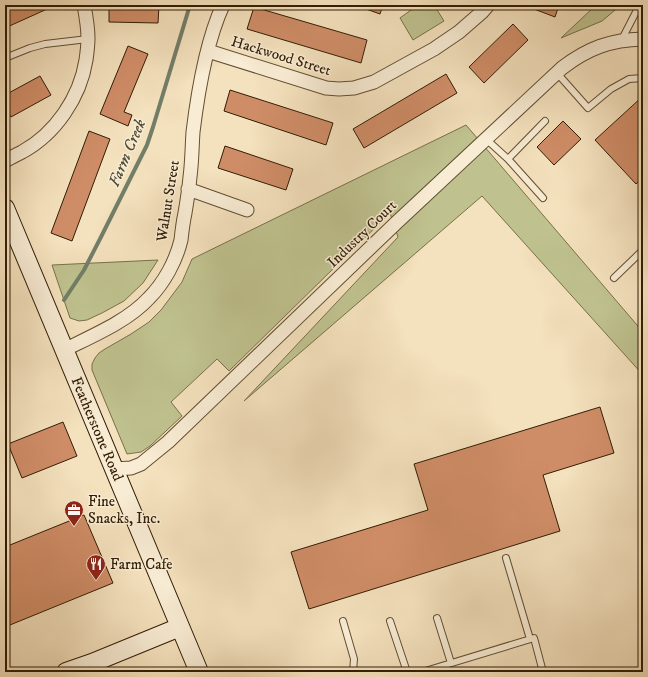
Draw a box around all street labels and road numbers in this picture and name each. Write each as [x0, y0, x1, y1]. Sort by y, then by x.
street label: Hackwood Street [229, 32, 333, 80]
street label: Walnut Street [152, 159, 184, 244]
street label: Industry Court [323, 196, 401, 272]
street label: Featherstone Road [67, 374, 128, 484]

